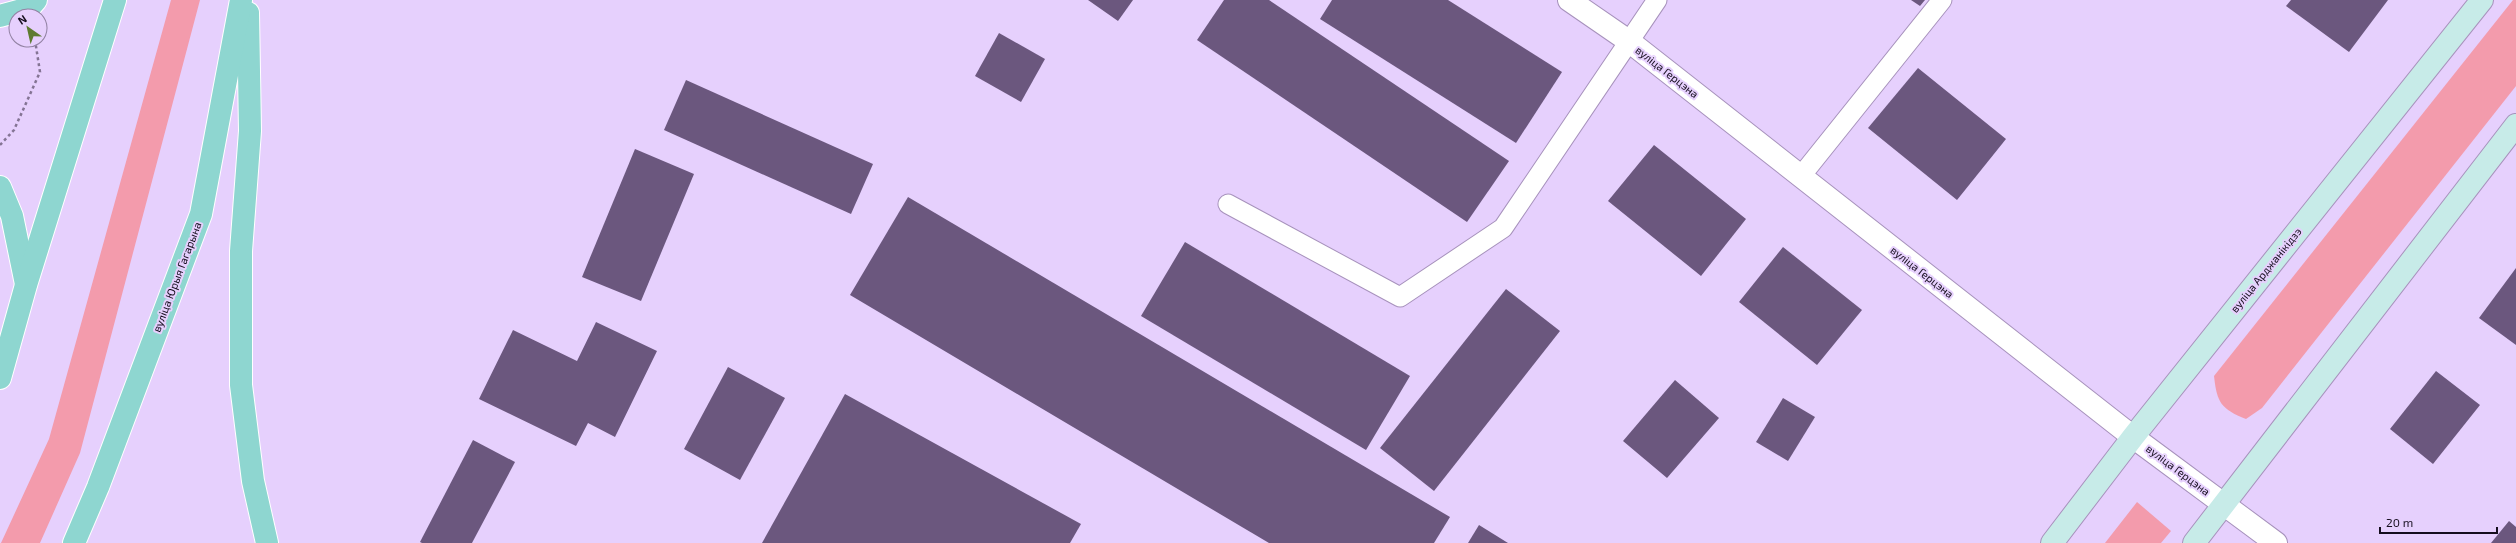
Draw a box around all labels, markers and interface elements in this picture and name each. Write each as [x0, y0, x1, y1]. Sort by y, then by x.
north arrow [8, 8, 48, 48]
text: N [15, 12, 29, 27]
street label: вуліца Герцэна [1633, 43, 1701, 101]
street label: вуліца Юрыя Гагарына [150, 220, 204, 334]
street label: вуліца Арджанікідзэ [2227, 225, 2305, 315]
street label: вуліца Герцэна [1888, 243, 1956, 301]
street label: вуліца Герцэна [2143, 441, 2213, 499]
scale bar [2380, 509, 2497, 535]
text: 20 m [2386, 515, 2413, 529]

